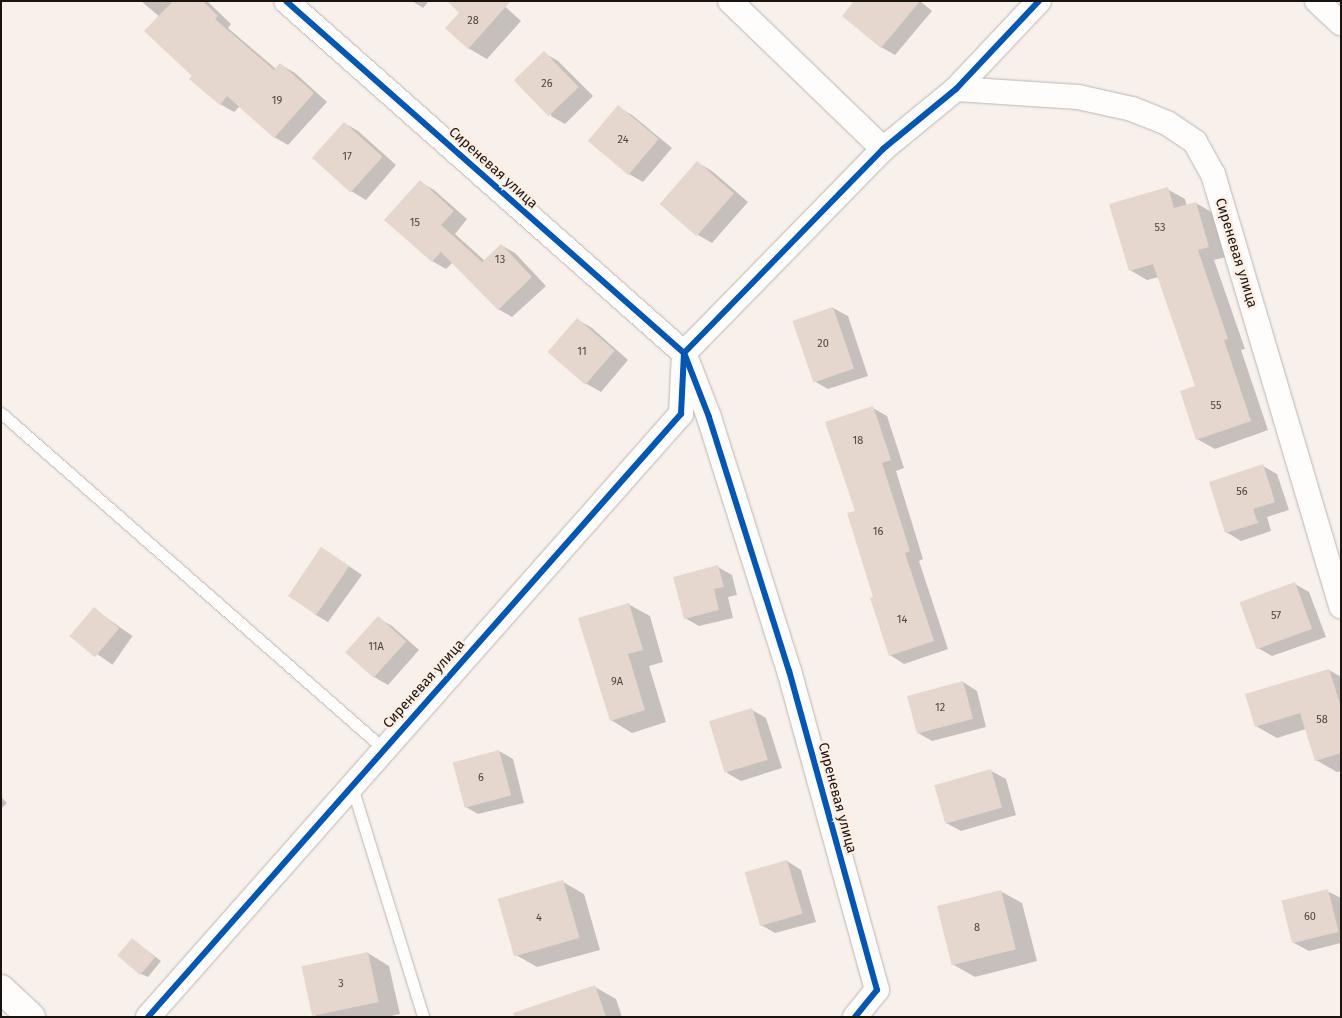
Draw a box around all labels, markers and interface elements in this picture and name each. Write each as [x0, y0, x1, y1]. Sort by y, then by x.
house number: 28 [467, 14, 479, 28]
house number: 26 [541, 77, 553, 91]
house number: 19 [272, 94, 282, 108]
street label: Сиреневая улица [445, 124, 541, 212]
house number: 24 [618, 133, 628, 147]
house number: 17 [342, 150, 352, 164]
street label: Сиреневая улица [1211, 196, 1261, 310]
house number: 15 [410, 216, 420, 230]
house number: 53 [1155, 221, 1165, 235]
house number: 13 [495, 253, 505, 267]
house number: 20 [817, 337, 829, 351]
house number: 11 [577, 345, 587, 359]
house number: 55 [1211, 399, 1221, 413]
house number: 18 [853, 434, 863, 448]
house number: 56 [1236, 485, 1248, 499]
house number: 16 [873, 525, 883, 539]
house number: 57 [1271, 609, 1281, 623]
house number: 14 [897, 613, 907, 627]
street label: Сиреневая улица [380, 636, 468, 732]
house number: 11А [368, 640, 384, 654]
house number: 9А [611, 675, 623, 689]
house number: 12 [935, 701, 945, 715]
house number: 58 [1316, 713, 1328, 727]
street label: Сиреневая улица [814, 741, 860, 855]
house number: 6 [478, 771, 484, 785]
house number: 60 [1304, 910, 1316, 924]
house number: 4 [536, 911, 542, 925]
house number: 8 [974, 921, 980, 935]
house number: 3 [338, 977, 344, 991]

